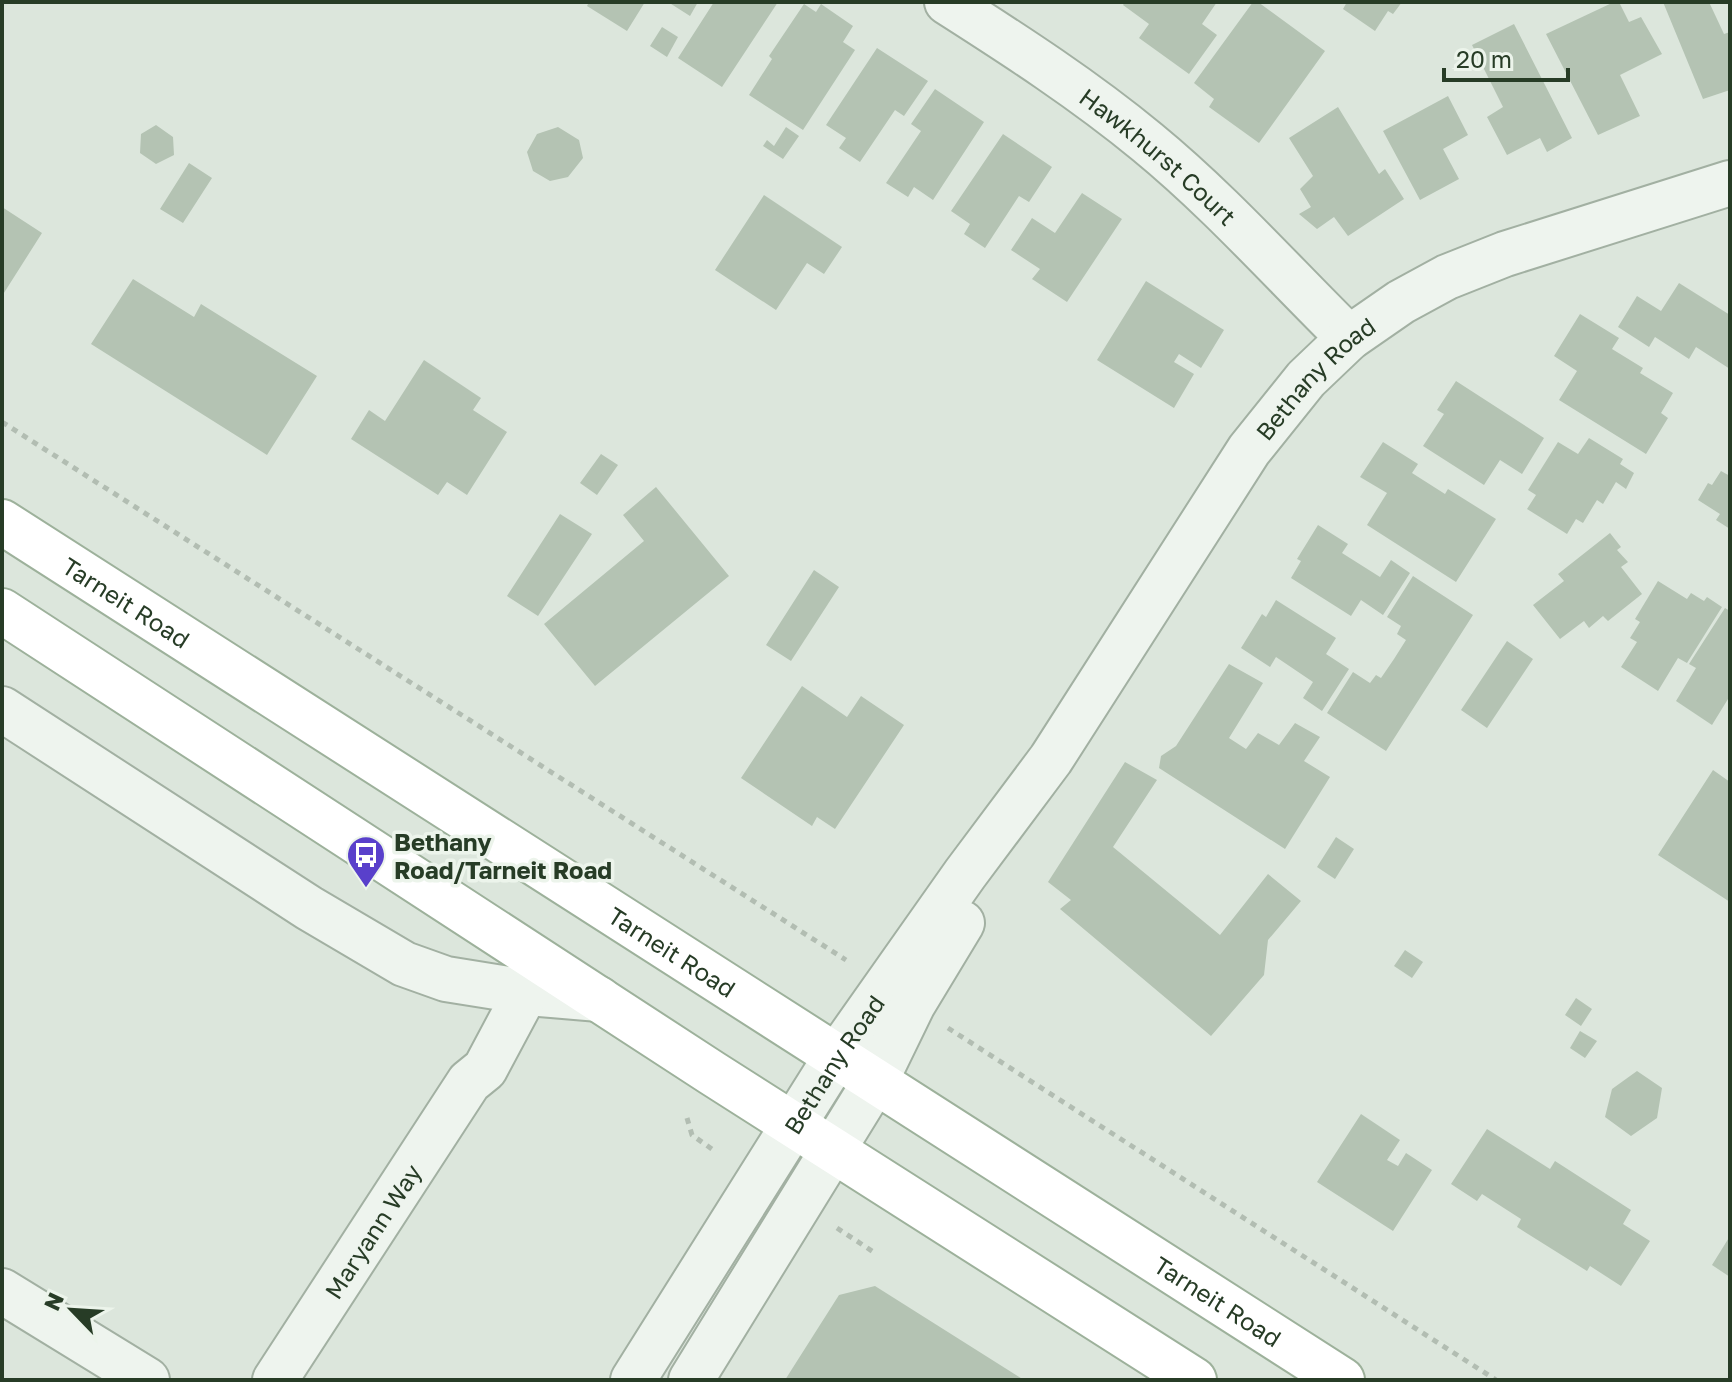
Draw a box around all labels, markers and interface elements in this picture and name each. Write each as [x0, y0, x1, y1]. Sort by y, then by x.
scale bar [1444, 32, 1568, 82]
text: 20 m [1456, 44, 1512, 73]
street label: Hawkhurst Court [1075, 81, 1243, 230]
street label: Bethany Road [1249, 310, 1380, 445]
street label: Tarneit Road [58, 550, 196, 653]
place label: Bethany Road/Tarneit Road [394, 827, 612, 884]
bus stop icon: Bethany Road/Tarneit Road [345, 834, 387, 889]
street label: Tarneit Road [603, 900, 741, 1003]
street label: Bethany Road [777, 989, 890, 1139]
street label: Maryann Way [318, 1158, 426, 1304]
street label: Tarneit Road [1149, 1249, 1287, 1352]
north arrow [32, 1270, 112, 1350]
text: N [38, 1288, 69, 1315]

